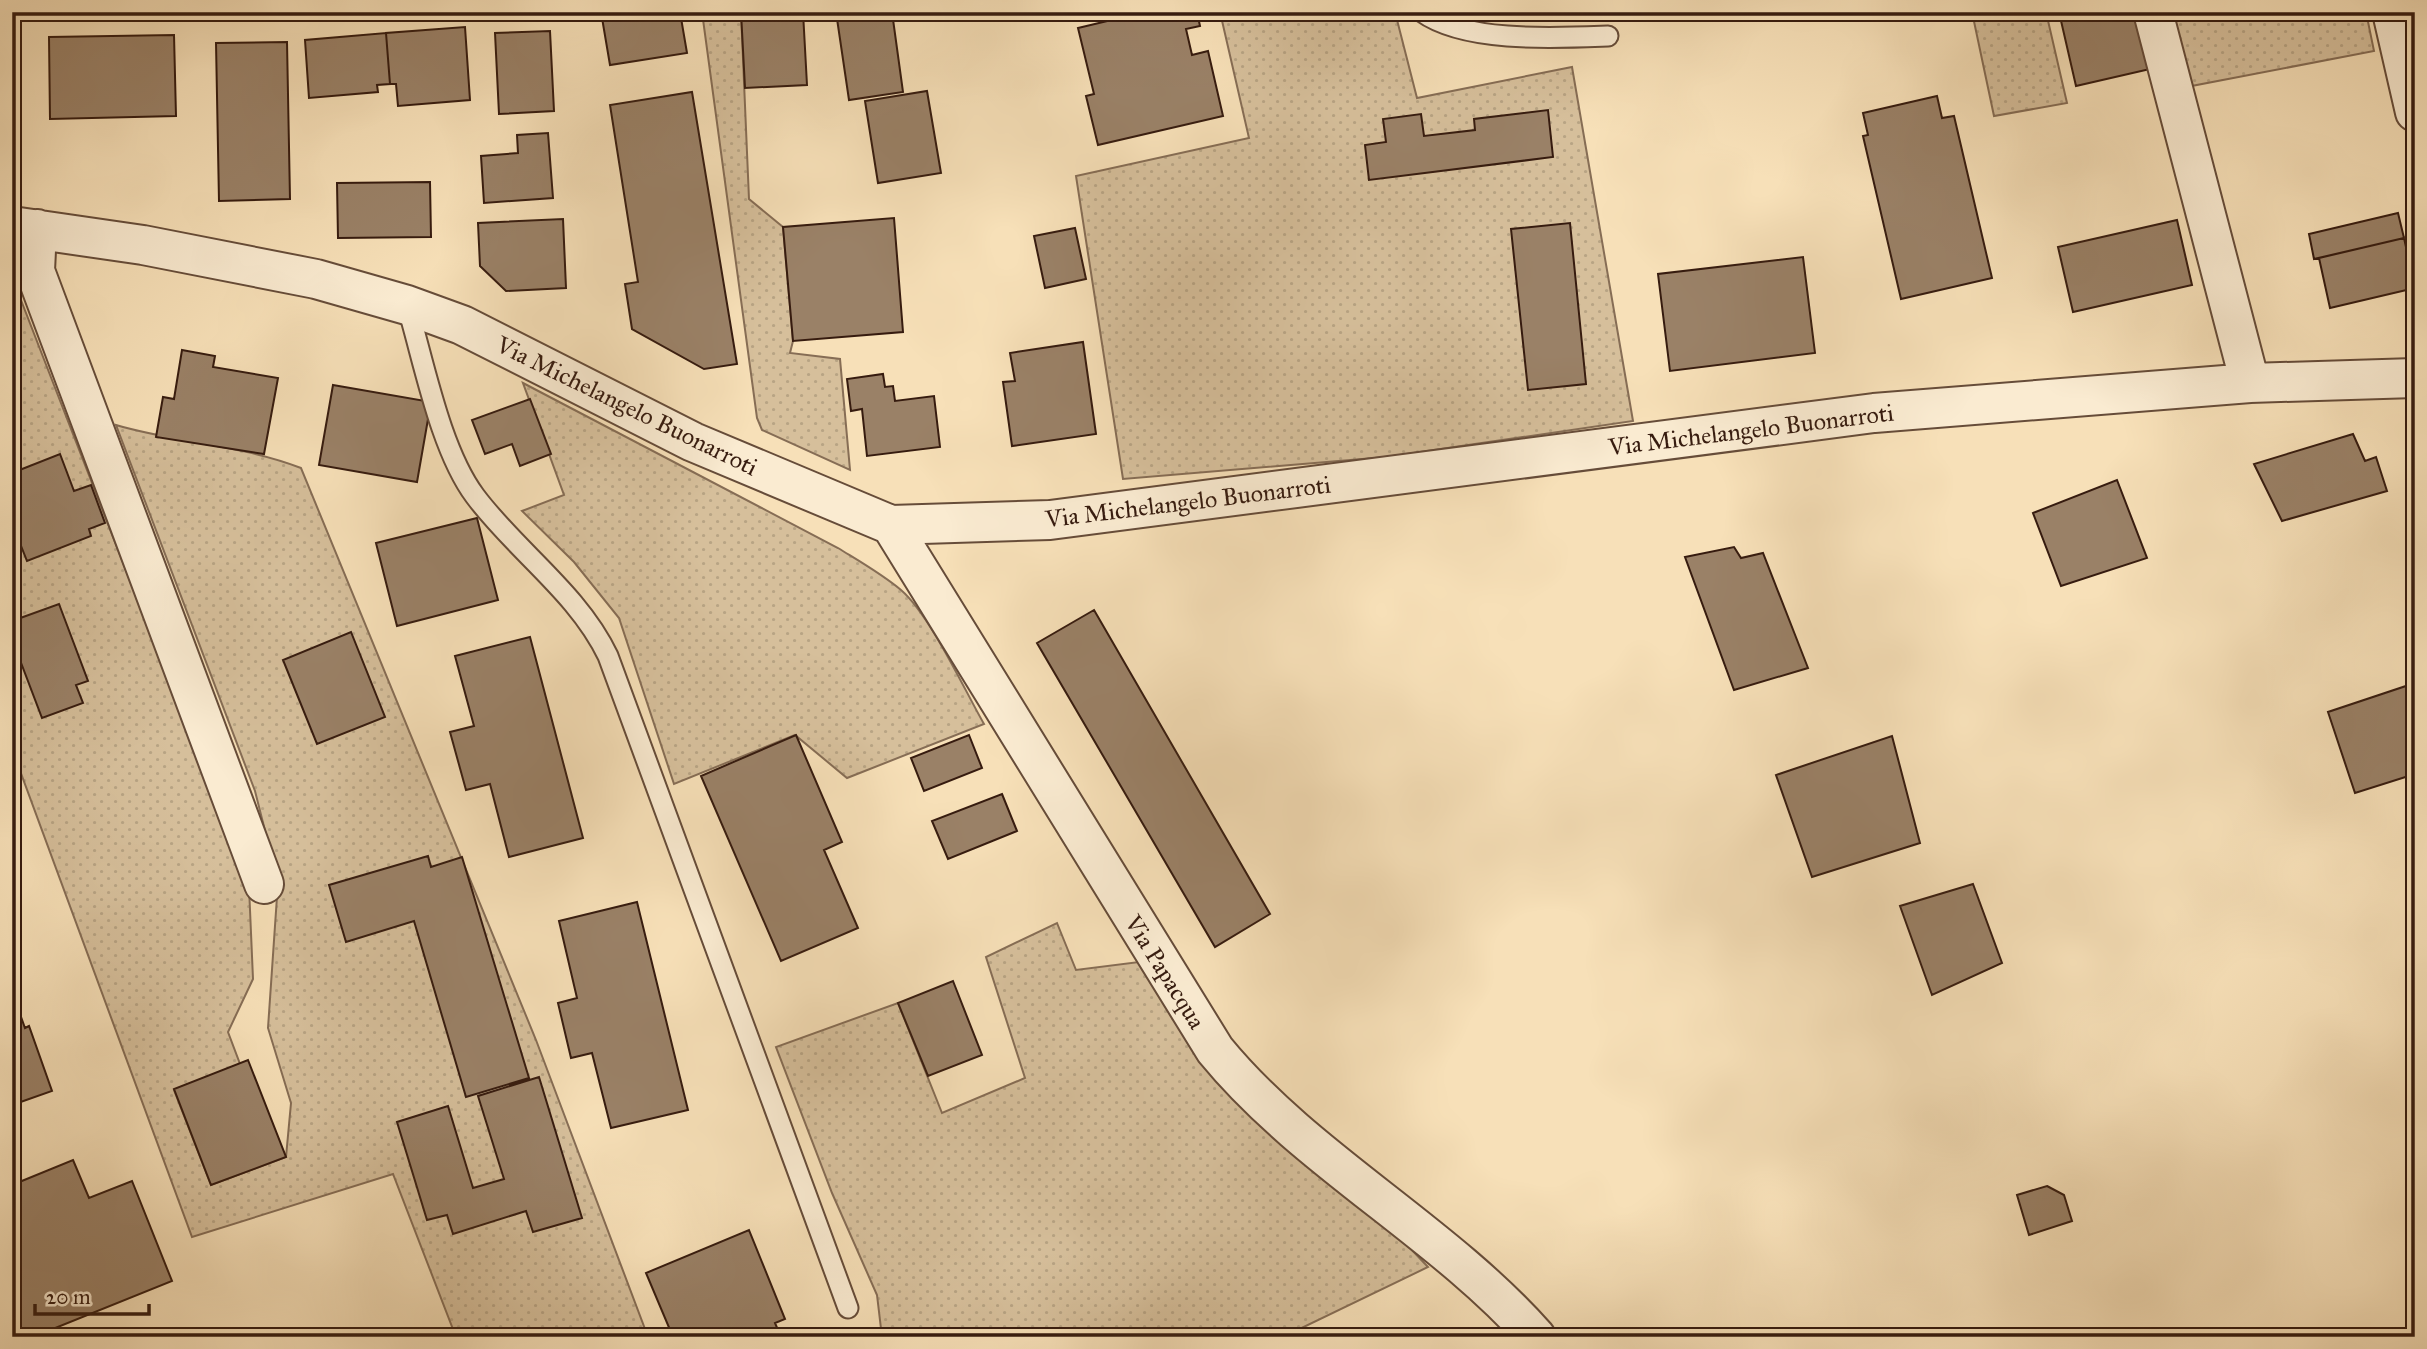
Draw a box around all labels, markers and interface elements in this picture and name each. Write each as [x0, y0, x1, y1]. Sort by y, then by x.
street label: Via Michelangelo Buonarroti [490, 329, 763, 483]
street label: Via Michelangelo Buonarroti [1606, 398, 1896, 463]
street label: Via Michelangelo Buonarroti [1043, 470, 1333, 535]
street label: Via Papacqua [1118, 909, 1212, 1035]
scale bar [35, 1272, 149, 1316]
text: 20 m [46, 1284, 91, 1310]

